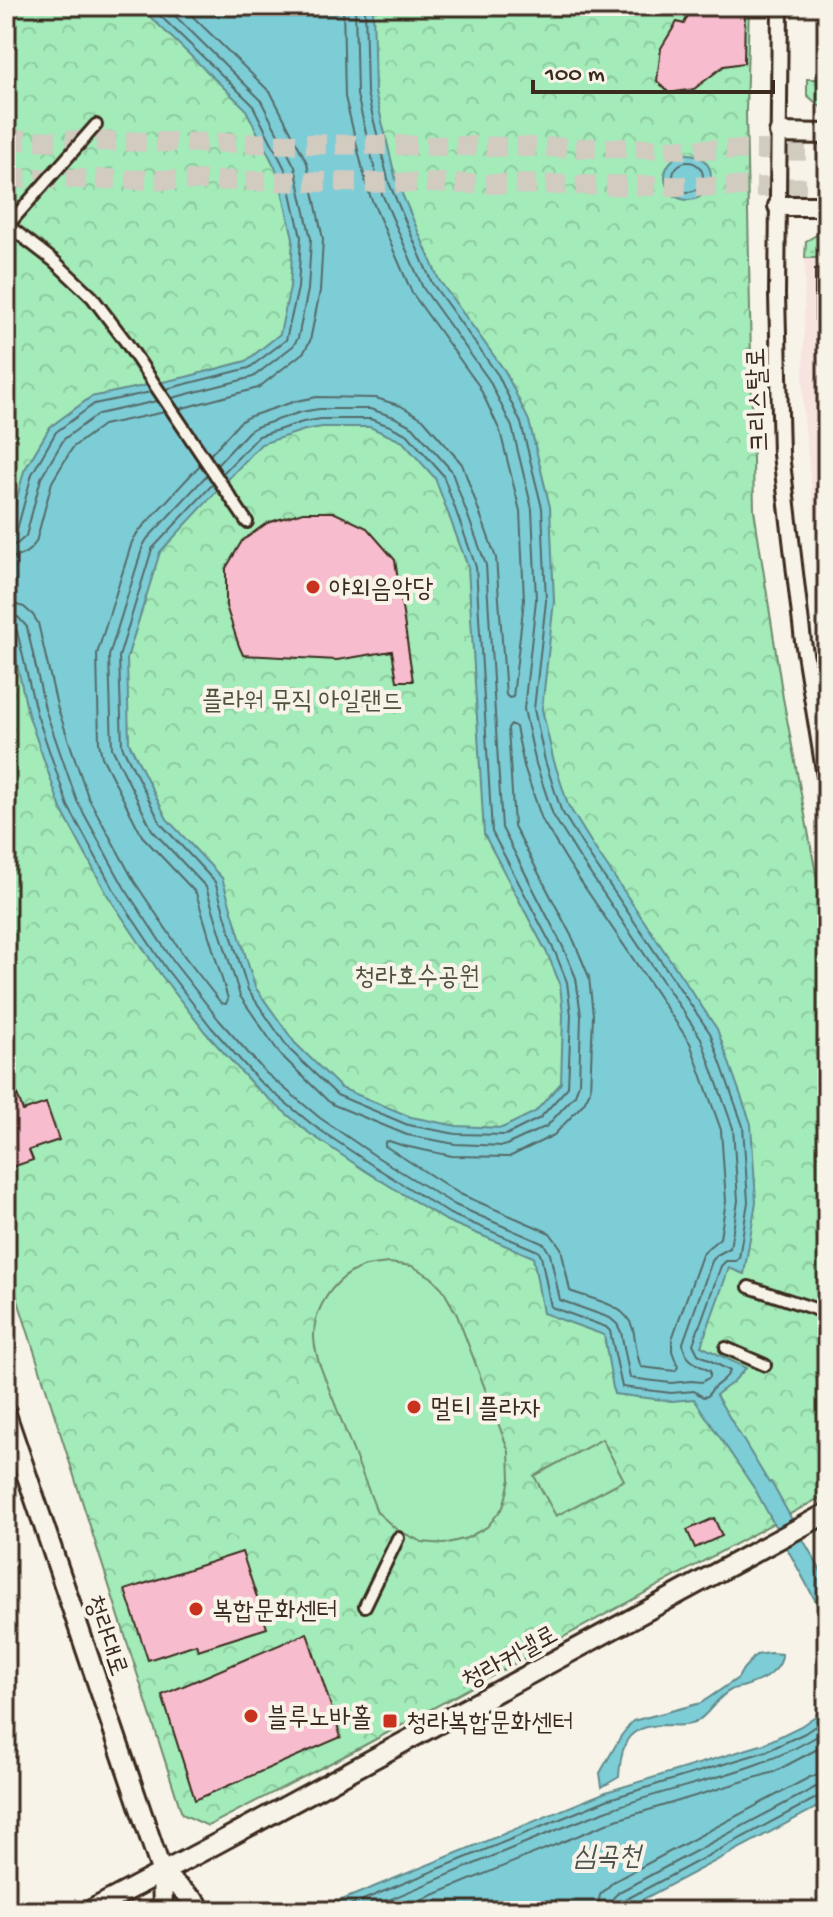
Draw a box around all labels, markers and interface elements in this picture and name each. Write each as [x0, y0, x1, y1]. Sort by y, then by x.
scale bar [533, 44, 773, 94]
text: 100 m [544, 61, 605, 90]
street label: 크리스탈로 [743, 347, 778, 453]
place label: 야외음악당 [329, 576, 434, 607]
marker: 야외음악당 [304, 578, 322, 596]
park label: 플라워 뮤직 아일랜드 [202, 688, 402, 719]
park label: 청라호수공원 [354, 964, 480, 995]
place label: 멀티 플라자 [430, 1396, 541, 1427]
marker: 멀티 플라자 [405, 1398, 423, 1416]
street label: 청라대로 [75, 1592, 132, 1681]
place label: 복합문화센터 [212, 1598, 338, 1629]
marker: 복합문화센터 [187, 1600, 205, 1618]
street label: 청라커낼로 [458, 1621, 564, 1699]
place label: 블루노바홀 [267, 1704, 372, 1736]
marker: 블루노바홀 [242, 1707, 260, 1725]
place label: 청라복합문화센터 [406, 1710, 573, 1741]
marker: 청라복합문화센터 [381, 1712, 399, 1730]
water label: 심곡천 [573, 1842, 643, 1875]

